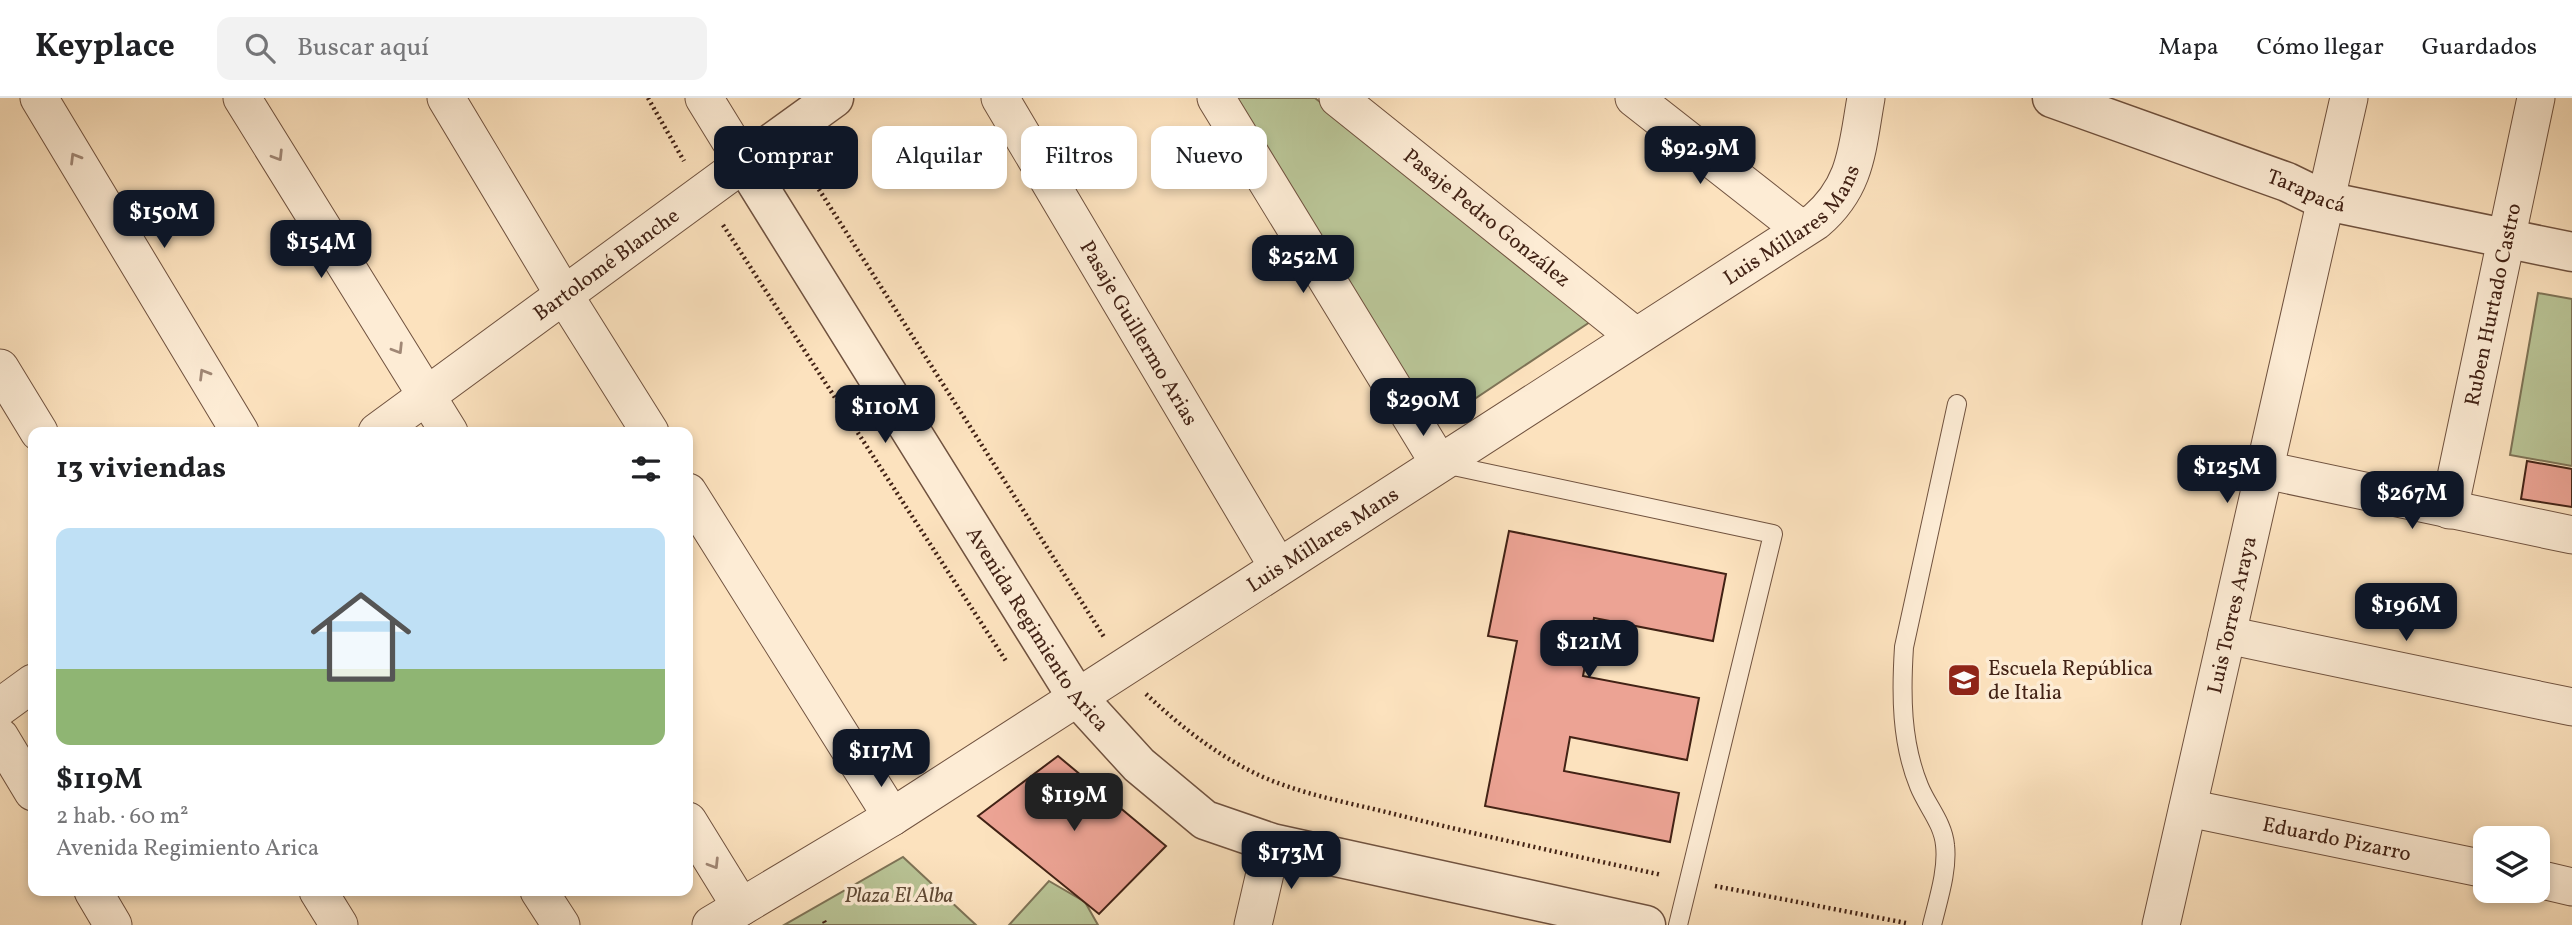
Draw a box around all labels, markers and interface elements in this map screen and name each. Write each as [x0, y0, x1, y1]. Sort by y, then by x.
search box [217, 17, 707, 80]
text: Keyplace [35, 25, 175, 71]
icon: search [241, 29, 279, 67]
text: Buscar aquí [297, 30, 429, 66]
text: Mapa [2159, 31, 2219, 65]
text: Cómo llegar [2257, 31, 2384, 65]
text: Guardados [2422, 31, 2537, 65]
chip: Comprar [714, 126, 858, 189]
chip: Alquilar [872, 126, 1007, 189]
chip: Filtros [1021, 126, 1137, 189]
chip: Nuevo [1151, 126, 1267, 189]
pin: $92.9M [1643, 126, 1757, 186]
text: $92.9M [1661, 133, 1739, 165]
street label: Pasaje Pedro González [1396, 143, 1576, 295]
one-way arrow [270, 148, 283, 161]
one-way arrow [70, 152, 83, 165]
street label: Luis Millares Mans [1718, 161, 1868, 293]
street label: Tarapacá [2263, 163, 2348, 221]
pin: $150M [115, 190, 213, 250]
text: $150M [129, 197, 199, 229]
street label: Ruben Hurtado Castro [2458, 201, 2529, 409]
street label: Bartolomé Blanche [528, 202, 686, 329]
pin: $154M [272, 220, 370, 280]
text: $154M [286, 227, 356, 259]
street label: Pasaje Guillermo Arias [1072, 236, 1204, 432]
pin: $252M [1254, 236, 1352, 295]
text: $252M [1268, 242, 1338, 274]
one-way arrow [390, 342, 403, 355]
one-way arrow [200, 368, 213, 381]
pin: $290M [1374, 378, 1472, 438]
text: $290M [1386, 385, 1460, 417]
pin: $110M [836, 386, 934, 445]
text: $110M [851, 392, 919, 424]
pin: $125M [2178, 446, 2276, 505]
text: 13 viviendas [56, 448, 226, 490]
icon: filters [627, 450, 665, 488]
text: $125M [2193, 452, 2261, 484]
pin: $267M [2363, 472, 2461, 531]
text: $267M [2377, 478, 2447, 510]
street label: Luis Millares Mans [1242, 481, 1405, 600]
street label: Avenida Regimiento Arica [958, 522, 1115, 739]
street label: Luis Torres Araya [2201, 534, 2265, 697]
icon: home [298, 574, 424, 700]
pin: $196M [2357, 584, 2455, 643]
text: $196M [2371, 590, 2441, 622]
pin: $121M [1540, 620, 1638, 680]
text: $121M [1556, 627, 1622, 659]
place label: Escuela República de Italia [1988, 655, 2153, 708]
school or university icon: Escuela República de Italia [1945, 661, 1983, 699]
pin: $117M [832, 730, 930, 789]
text: $117M [849, 736, 913, 768]
text: $119M [56, 759, 142, 801]
pin: $119M [1025, 774, 1123, 833]
text: $119M [1041, 780, 1107, 812]
text: 2 hab. · 60 m² [56, 801, 189, 833]
street label: Eduardo Pizarro [2260, 811, 2414, 869]
map controls [2473, 826, 2550, 903]
button: layers [2473, 826, 2550, 903]
pin: $173M [1242, 832, 1340, 891]
text: Avenida Regimiento Arica [56, 833, 319, 865]
text: $173M [1258, 838, 1324, 870]
one-way arrow [706, 856, 719, 869]
park label: Plaza El Alba [845, 882, 954, 911]

